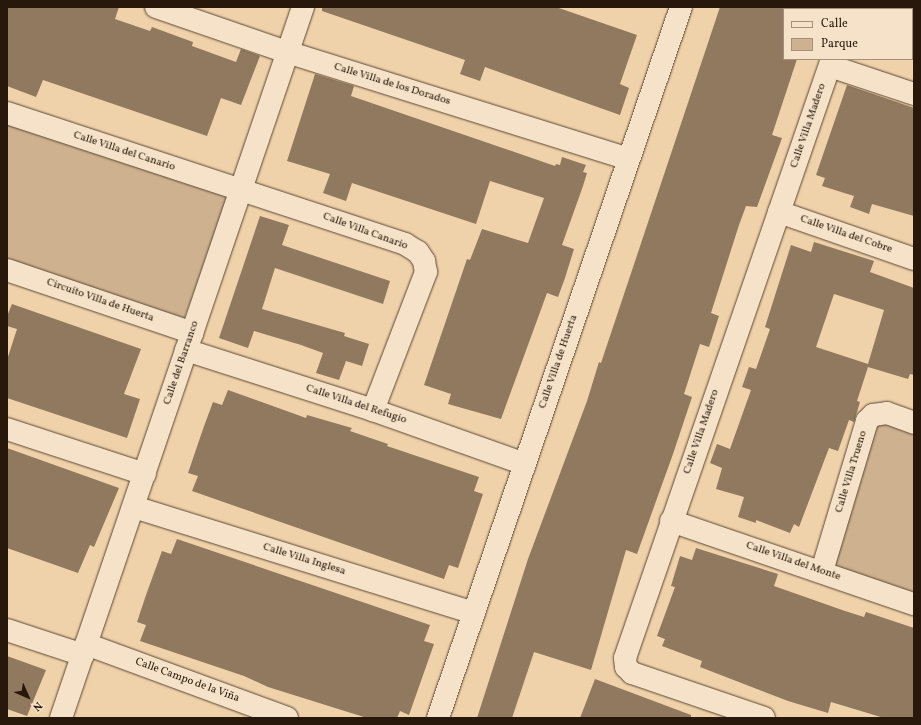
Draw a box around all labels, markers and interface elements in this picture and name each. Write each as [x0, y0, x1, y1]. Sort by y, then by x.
legend [783, 8, 913, 60]
text: Calle [821, 16, 848, 32]
text: Parque [821, 36, 858, 52]
street label: Calle Villa de los Dorados [332, 61, 452, 109]
street label: Calle Villa Madero [788, 82, 830, 170]
street label: Calle Villa del Canario [71, 129, 177, 175]
street label: Calle Villa Canario [321, 210, 409, 254]
street label: Calle Villa del Cobre [798, 213, 894, 257]
street label: Circuito Villa de Huerta [44, 276, 156, 326]
street label: Calle Villa de Huerta [537, 313, 581, 411]
street label: Calle del Barranco [161, 319, 203, 407]
street label: Calle Villa del Refugio [304, 382, 408, 428]
street label: Calle Villa Madero [681, 388, 723, 476]
street label: Calle Villa Trueno [833, 429, 871, 515]
street label: Calle Villa del Monte [744, 540, 842, 584]
street label: Calle Villa Inglesa [261, 541, 347, 579]
street label: Calle Campo de la Viña [133, 656, 241, 706]
north arrow [8, 677, 48, 717]
text: N [29, 698, 45, 714]

